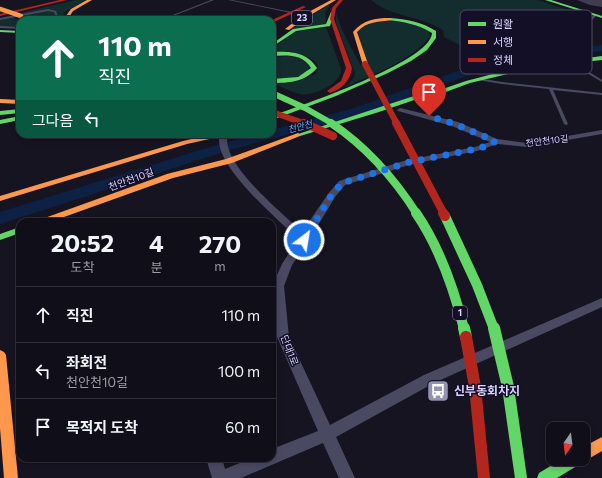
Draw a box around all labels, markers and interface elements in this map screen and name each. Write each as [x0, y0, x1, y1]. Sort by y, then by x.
legend [460, 10, 592, 74]
road number: 23 [292, 11, 312, 25]
text: 원활 [493, 17, 513, 30]
text: 110 m [98, 28, 172, 62]
icon: ahead [32, 32, 84, 84]
text: 서행 [493, 35, 513, 48]
text: 정체 [493, 53, 513, 66]
text: 직진 [98, 65, 131, 87]
pin [412, 75, 446, 116]
icon: arrive [418, 81, 440, 103]
icon: left [81, 108, 103, 130]
text: 그다음 [32, 111, 73, 129]
water label: 천안천 [286, 118, 314, 135]
street label: 천안천10길 [525, 132, 569, 149]
street label: 천안천10길 [107, 165, 155, 193]
position arrow [283, 219, 325, 261]
text: 20:52 [51, 228, 114, 257]
text: 4 [149, 228, 164, 257]
text: 270 [199, 229, 241, 258]
text: m [214, 258, 226, 274]
text: 도착 [71, 259, 95, 275]
text: 분 [150, 259, 162, 275]
icon: ahead [32, 304, 54, 326]
text: 직진 [66, 306, 94, 324]
text: 110 m [221, 306, 260, 324]
road number: 1 [453, 306, 467, 320]
street label: 단대1로 [279, 333, 301, 367]
text: 좌회전 [66, 353, 107, 371]
icon: left [32, 360, 54, 382]
text: 100 m [218, 362, 260, 380]
text: 천안천10길 [66, 374, 128, 390]
bus stop icon: 신부동회차지 [425, 378, 451, 404]
place label: 신부동회차지 [454, 383, 520, 397]
icon: arrive [32, 416, 54, 438]
text: 목적지 도착 [66, 418, 138, 436]
text: 60 m [225, 418, 260, 436]
north arrow [546, 422, 590, 466]
map controls [546, 422, 590, 466]

